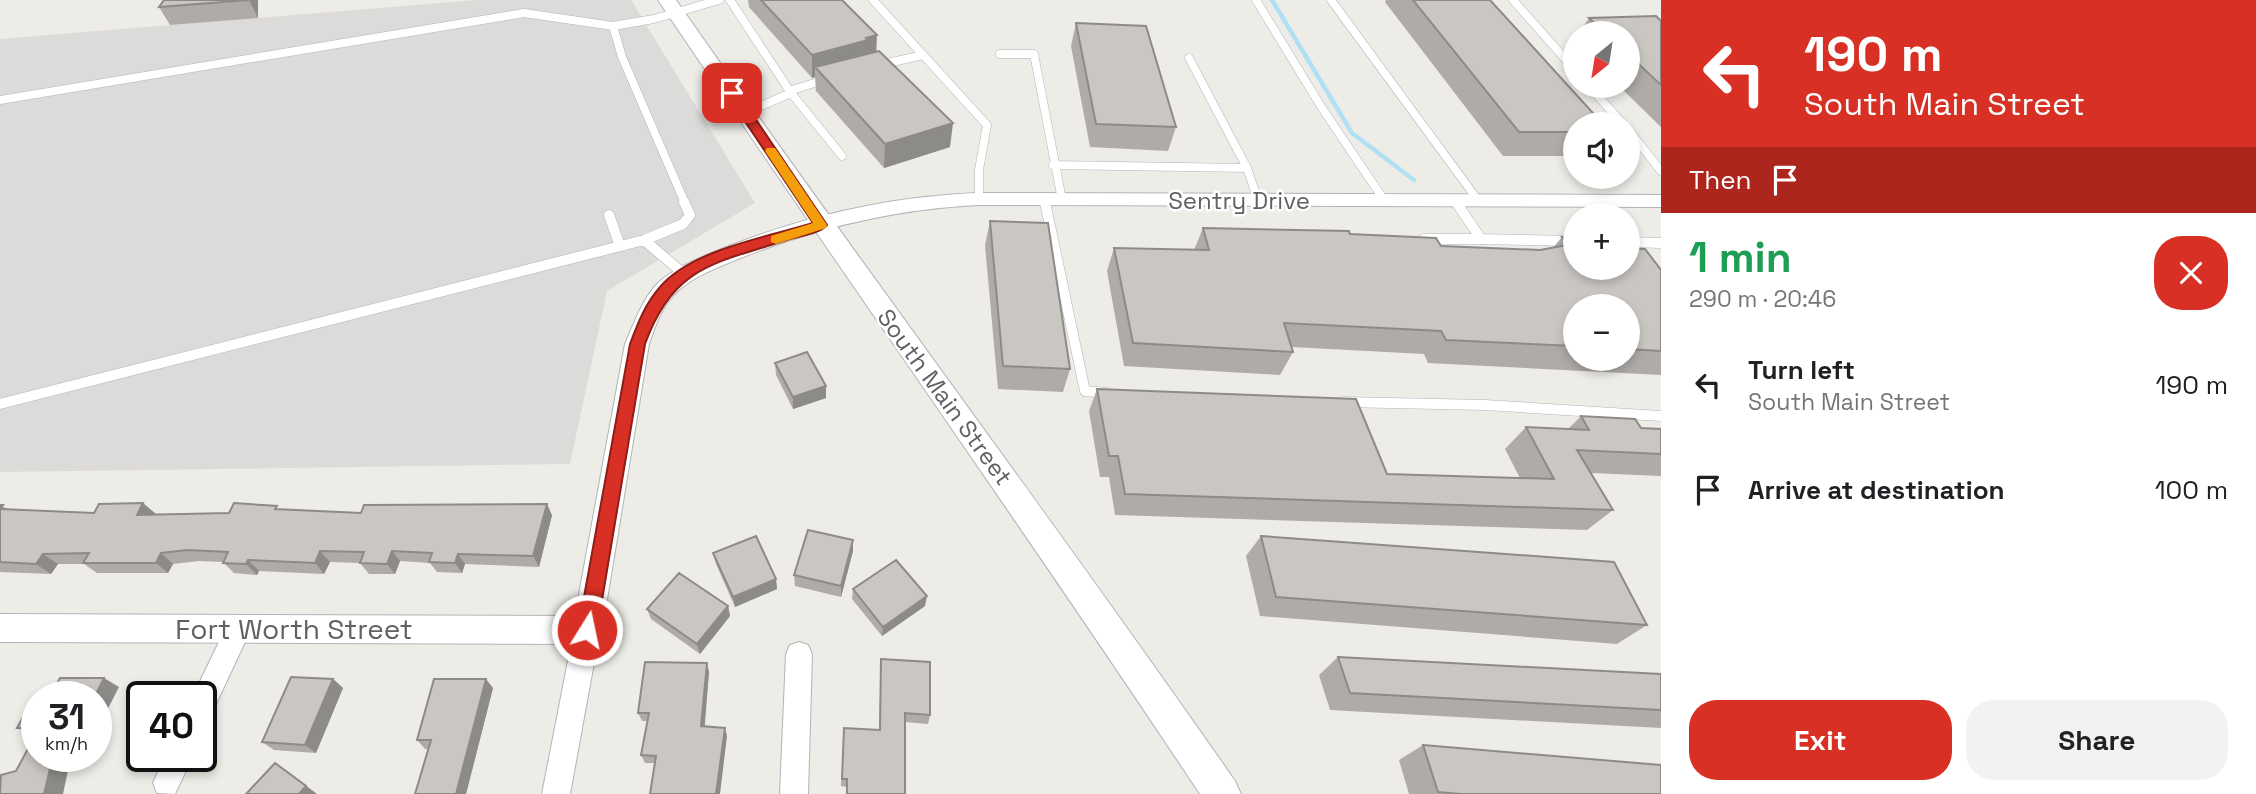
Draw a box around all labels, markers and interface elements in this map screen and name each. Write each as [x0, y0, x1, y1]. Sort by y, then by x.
north arrow [1563, 21, 1640, 98]
map controls [1563, 21, 1640, 371]
text: 190 m [1804, 23, 1942, 85]
icon: left [1689, 28, 1780, 119]
pin [702, 63, 762, 123]
icon: arrive [713, 74, 751, 112]
text: South Main Street [1804, 84, 2085, 124]
button: sound [1563, 112, 1640, 189]
icon: arrive [1766, 161, 1804, 199]
text: Then [1689, 163, 1752, 197]
street label: Sentry Drive [1168, 185, 1310, 216]
button: + [1563, 203, 1640, 280]
text: 1 min [1689, 231, 1792, 284]
button: close [2154, 236, 2228, 310]
text: 290 m · 20:46 [1689, 284, 1836, 314]
button: − [1563, 294, 1640, 371]
street label: South Main Street [871, 303, 1019, 491]
text: Turn left [1748, 353, 1855, 387]
icon: left [1689, 366, 1727, 404]
text: 190 m [2156, 368, 2228, 402]
text: South Main Street [1748, 387, 1950, 417]
icon: arrive [1689, 471, 1727, 509]
text: Arrive at destination [1748, 473, 2005, 507]
text: 100 m [2155, 473, 2228, 507]
position arrow [550, 593, 624, 667]
street label: Fort Worth Street [175, 611, 413, 647]
speed limit sign: 40 [126, 681, 217, 772]
text: 31 [48, 695, 85, 739]
button: Exit [1689, 700, 1952, 780]
button: Share [1966, 700, 2228, 780]
text: km/h [45, 732, 88, 755]

